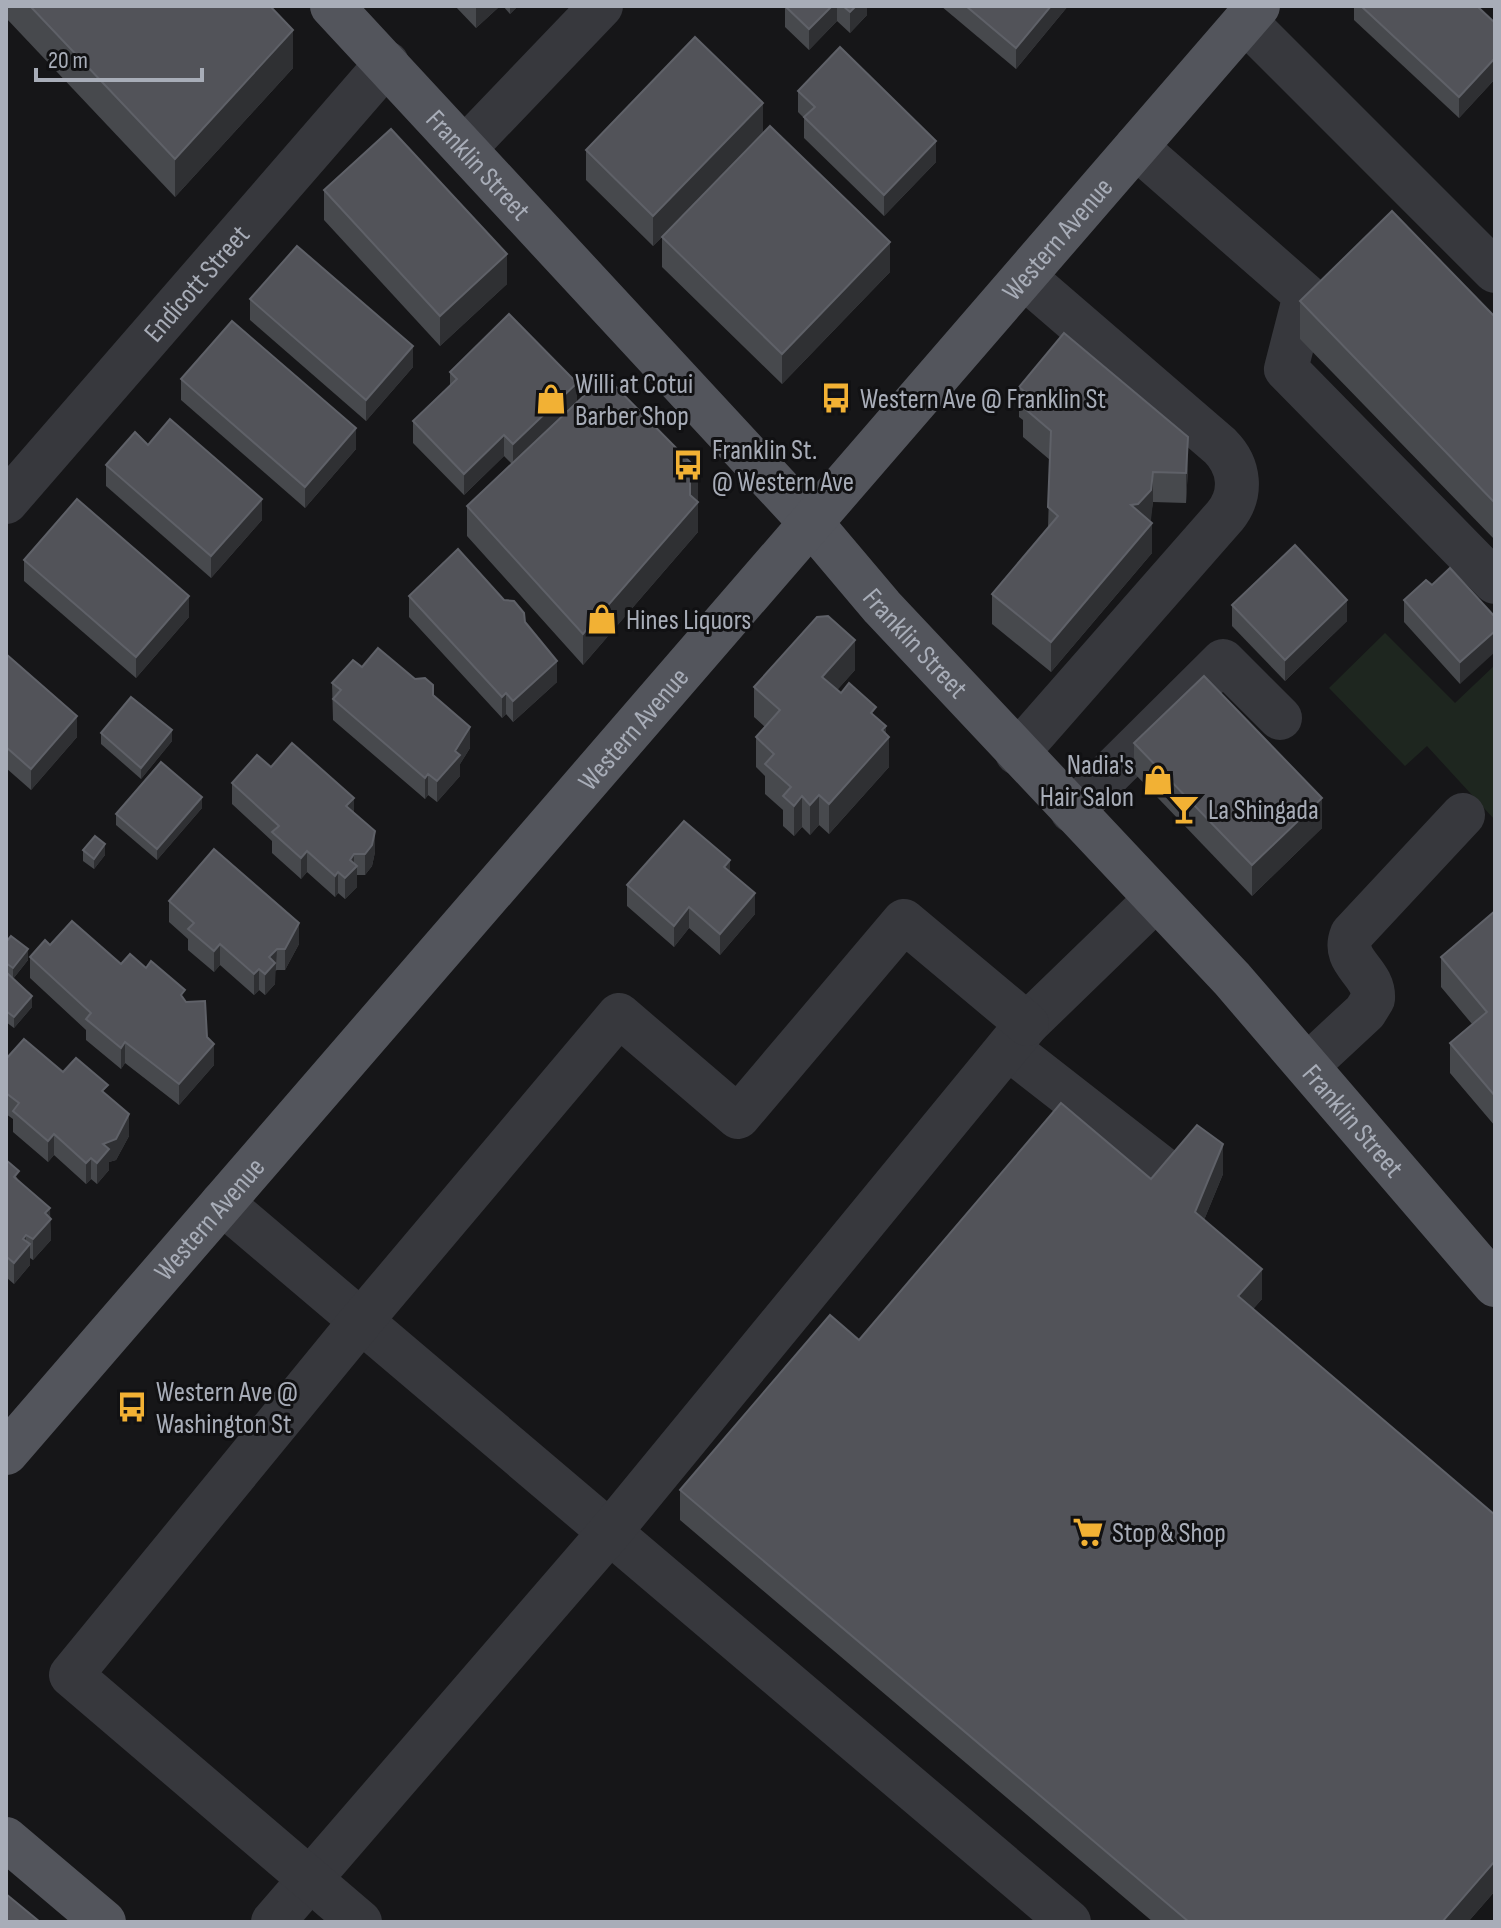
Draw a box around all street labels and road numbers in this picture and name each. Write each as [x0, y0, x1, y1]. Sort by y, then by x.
street label: Franklin Street [419, 104, 537, 227]
street label: Western Avenue [996, 171, 1120, 308]
street label: Endicott Street [138, 219, 257, 349]
street label: Franklin Street [855, 582, 974, 706]
street label: Western Avenue [572, 661, 696, 798]
street label: Franklin Street [1295, 1058, 1410, 1185]
street label: Western Avenue [148, 1151, 272, 1288]

